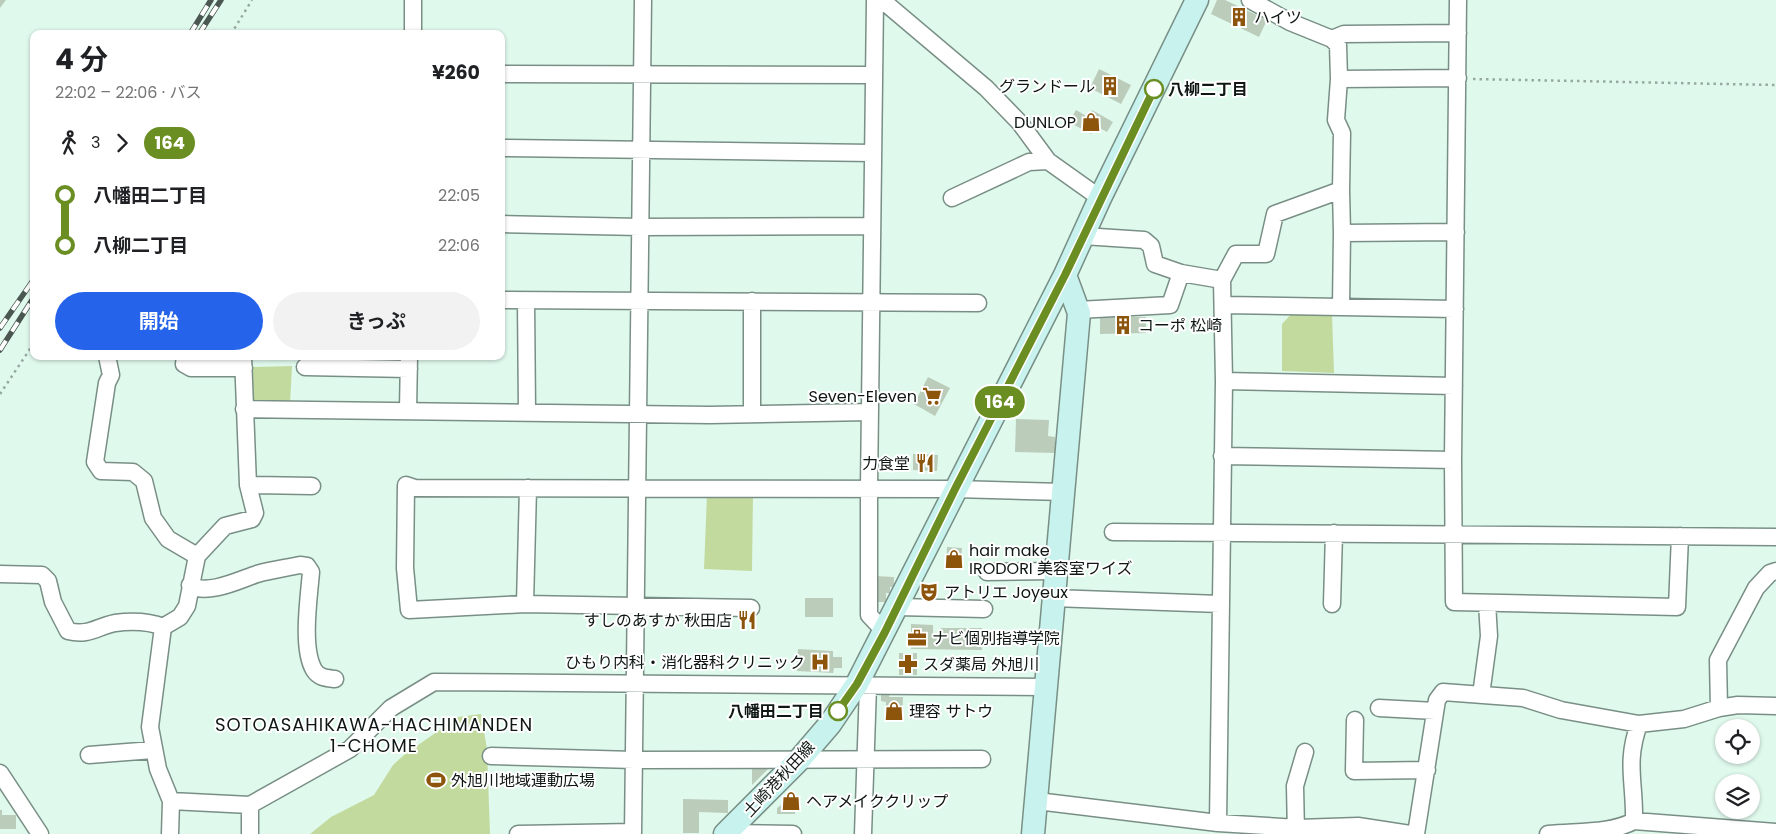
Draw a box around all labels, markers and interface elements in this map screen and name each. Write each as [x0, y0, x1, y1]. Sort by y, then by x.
building icon: ハイツ [1228, 6, 1250, 28]
place label: ハイツ [1254, 6, 1302, 29]
text: 4 分 [55, 40, 108, 79]
text: ¥260 [432, 59, 480, 86]
place label: グランドール [999, 75, 1095, 98]
building icon: グランドール [1099, 75, 1121, 97]
place label: 八柳二丁目 [1168, 78, 1248, 101]
marker: 八柳二丁目 [1144, 79, 1164, 99]
text: 22:02 – 22:06 · バス [55, 81, 201, 104]
place label: DUNLOP [1014, 111, 1076, 134]
shop icon: DUNLOP [1080, 111, 1102, 133]
icon: walk [55, 129, 83, 157]
icon: forward [108, 129, 136, 157]
text: 164 [154, 130, 185, 155]
text: 3 [91, 131, 100, 154]
text: 八幡田二丁目 [93, 182, 207, 209]
text: 22:05 [438, 184, 480, 207]
text: 八柳二丁目 [93, 232, 188, 259]
text: 22:06 [438, 234, 480, 257]
button: 開始 [55, 292, 263, 350]
button: きっぷ [273, 292, 480, 350]
building icon: コーポ 松崎 [1112, 314, 1134, 336]
place label: コーポ 松崎 [1138, 314, 1222, 337]
place label: Seven-Eleven [809, 385, 917, 408]
supermarket icon: Seven-Eleven [921, 385, 943, 407]
line badge: 164 [971, 386, 1029, 418]
text: 164 [985, 389, 1015, 414]
place label: 力食堂 [862, 452, 910, 475]
restaurant icon: 力食堂 [914, 452, 936, 474]
place label: hair make IRODORI 美容室ワイズ [969, 539, 1133, 580]
shop icon: hair make IRODORI 美容室ワイズ [943, 548, 965, 570]
theatre icon: アトリエ Joyeux [918, 581, 940, 603]
place label: アトリエ Joyeux [944, 581, 1068, 604]
place label: すしのあすか 秋田店 [584, 609, 732, 632]
restaurant icon: すしのあすか 秋田店 [736, 609, 758, 631]
office icon: ナビ個別指導学院 [906, 627, 928, 649]
place label: ナビ個別指導学院 [932, 627, 1060, 650]
place label: ひもり内科・消化器科クリニック [565, 651, 805, 674]
hospital icon: ひもり内科・消化器科クリニック [809, 651, 831, 673]
pharmacy icon: スダ薬局 外旭川 [897, 653, 919, 675]
place label: スダ薬局 外旭川 [923, 653, 1039, 676]
place label: 八幡田二丁目 [728, 700, 824, 723]
shop icon: 理容 サトウ [883, 700, 905, 722]
place label: 理容 サトウ [909, 700, 993, 723]
marker: 八幡田二丁目 [828, 701, 848, 721]
district label: SOTOASAHIKAWA-HACHIMANDEN 1-CHOME [215, 712, 533, 758]
map controls [1715, 719, 1760, 819]
button: locate [1715, 719, 1760, 764]
street label: 土崎港秋田線 [738, 736, 820, 822]
sports icon: 外旭川地域運動広場 [425, 769, 447, 791]
place label: 外旭川地域運動広場 [451, 769, 595, 792]
button: layers [1715, 774, 1760, 819]
shop icon: ヘアメイククリップ [780, 790, 802, 812]
place label: ヘアメイククリップ [806, 790, 948, 813]

